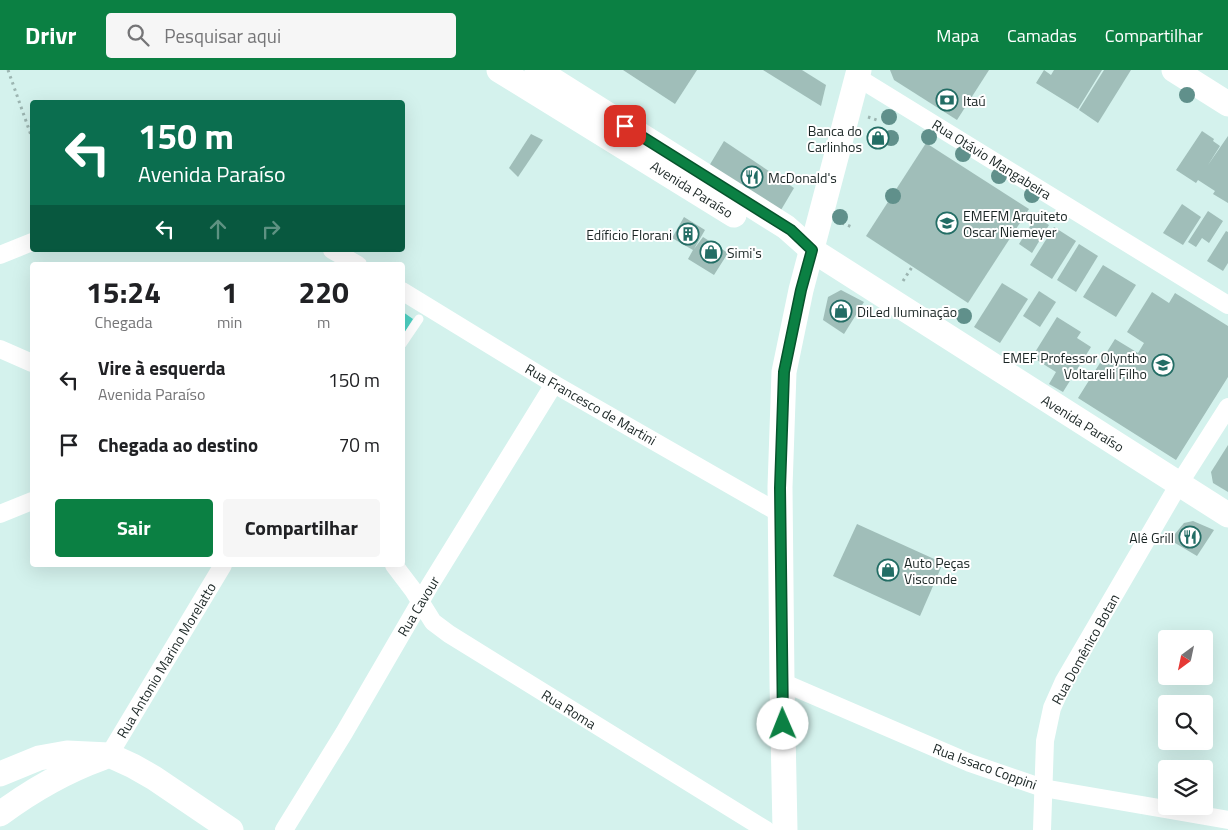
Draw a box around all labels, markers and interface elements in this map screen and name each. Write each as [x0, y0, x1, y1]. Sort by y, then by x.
search box [106, 13, 456, 58]
text: Drivr [25, 17, 76, 53]
icon: search [124, 21, 152, 49]
text: Pesquisar aqui [164, 21, 281, 50]
text: Mapa [936, 22, 979, 49]
text: Camadas [1007, 22, 1077, 49]
text: Compartilhar [1105, 22, 1203, 49]
bank icon: Itaú [935, 88, 959, 112]
place label: Itaú [963, 90, 986, 111]
pin [604, 105, 646, 147]
text: 150 m [138, 109, 234, 163]
icon: arrive [611, 112, 639, 140]
street label: Rua Otávio Mangabeira [928, 114, 1056, 204]
icon: left [55, 120, 120, 185]
place label: Banca do Carlinhos [807, 120, 862, 157]
shop icon: Banca do Carlinhos [866, 126, 890, 150]
street label: Avenida Paraíso [647, 155, 737, 223]
text: Avenida Paraíso [138, 157, 286, 191]
restaurant icon: McDonald's [740, 165, 764, 189]
place label: McDonald's [768, 167, 837, 188]
place label: EMEFM Arquiteto Oscar Niemeyer [963, 205, 1068, 242]
school or university icon: EMEFM Arquiteto Oscar Niemeyer [935, 211, 959, 235]
icon: left [151, 215, 179, 243]
icon: ahead [204, 215, 232, 243]
icon: right [257, 215, 285, 243]
building icon: Edíficio Florani [676, 222, 700, 246]
place label: Edíficio Florani [586, 224, 672, 245]
shop icon: Simi's [699, 240, 723, 264]
place label: Simi's [727, 242, 762, 263]
text: 15:24 [86, 269, 161, 315]
text: 1 [221, 269, 238, 315]
text: 220 [299, 269, 349, 315]
shop icon: DiLed Iluminação [829, 299, 853, 323]
place label: DiLed Iluminação [857, 301, 957, 322]
text: Chegada [94, 310, 153, 334]
text: min [217, 310, 242, 334]
text: m [317, 310, 330, 334]
place label: EMEF Professor Olyntho Voltarelli Filho [1002, 347, 1147, 384]
text: Vire à esquerda [98, 353, 226, 382]
school or university icon: EMEF Professor Olyntho Voltarelli Filho [1151, 353, 1175, 377]
street label: Rua Francesco de Martini [521, 358, 661, 450]
text: 150 m [328, 365, 380, 394]
icon: left [55, 366, 83, 394]
text: Avenida Paraíso [98, 382, 205, 406]
street label: Avenida Paraíso [1038, 389, 1128, 457]
text: Chegada ao destino [98, 430, 258, 459]
text: 70 m [339, 430, 380, 459]
icon: arrive [55, 431, 83, 459]
button: Sair [55, 499, 213, 557]
button: Compartilhar [223, 499, 380, 557]
restaurant icon: Alê Grill [1178, 525, 1202, 549]
place label: Alê Grill [1129, 527, 1174, 548]
place label: Auto Peças Visconde [904, 552, 970, 589]
shop icon: Auto Peças Visconde [876, 558, 900, 582]
street label: Rua Cavour [392, 572, 444, 640]
street label: Rua Antonio Marino Morelatto [111, 578, 221, 742]
street label: Rua Domênico Botan [1046, 590, 1124, 708]
north arrow [1158, 630, 1212, 685]
map controls [1158, 630, 1213, 815]
street label: Rua Roma [538, 684, 600, 734]
button: search [1158, 695, 1213, 750]
position arrow [756, 697, 808, 749]
street label: Rua Issaco Coppini [930, 737, 1040, 795]
button: layers [1158, 760, 1213, 815]

